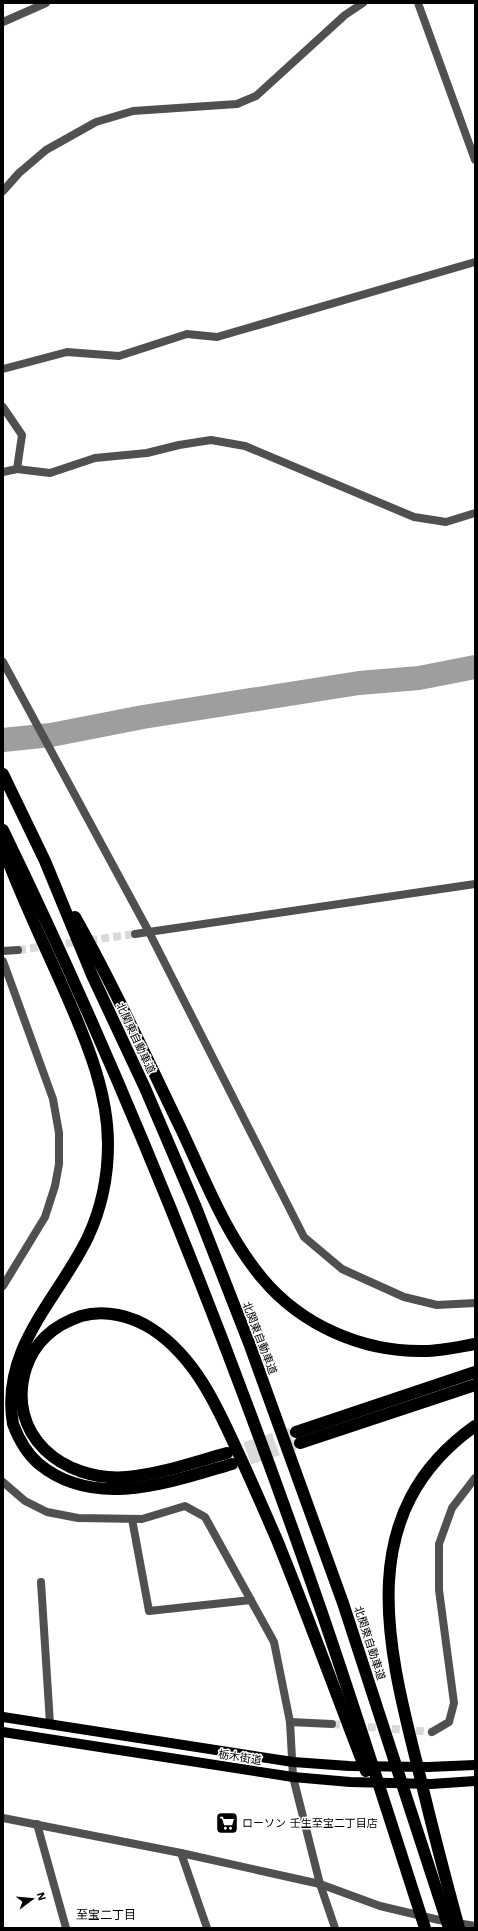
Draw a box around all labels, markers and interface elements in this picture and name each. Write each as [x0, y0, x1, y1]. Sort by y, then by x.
street label: 北関東自動車道 [113, 1001, 158, 1076]
street label: 北関東自動車道 [240, 1300, 279, 1376]
street label: 北関東自動車道 [351, 1605, 388, 1682]
street label: 栃木街道 [217, 1748, 263, 1767]
supermarket icon: ローソン 壬生至宝二丁目店 [214, 1810, 240, 1836]
place label: ローソン 壬生至宝二丁目店 [242, 1817, 378, 1830]
north arrow [12, 1879, 52, 1919]
text: N [34, 1891, 49, 1902]
district label: 至宝二丁目 [76, 1908, 136, 1922]

